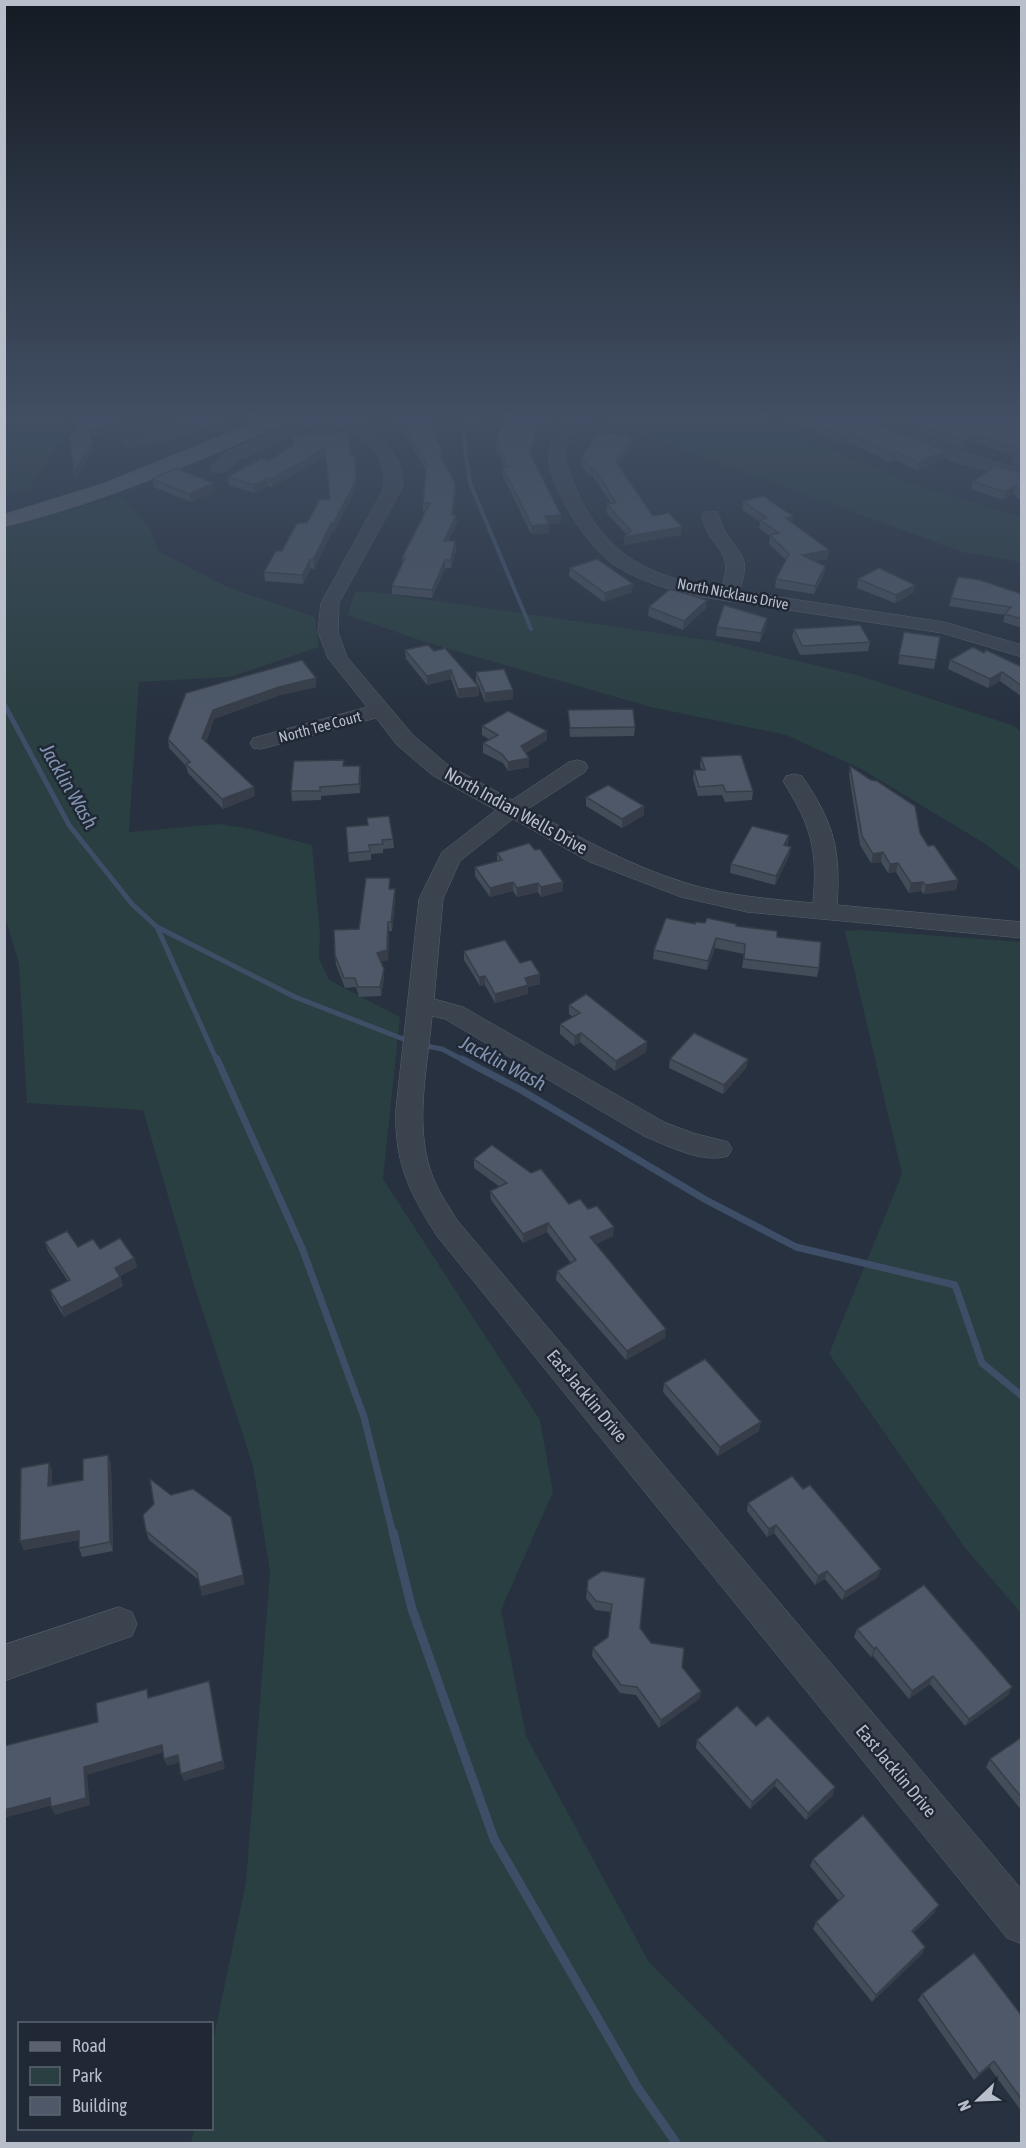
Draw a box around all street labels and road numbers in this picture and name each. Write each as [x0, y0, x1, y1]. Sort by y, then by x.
street label: North Nicklaus Drive [676, 574, 790, 613]
street label: North Tee Court [277, 707, 363, 746]
street label: North Indian Wells Drive [441, 763, 591, 859]
street label: East Jacklin Drive [543, 1345, 632, 1446]
street label: East Jacklin Drive [852, 1720, 941, 1821]

